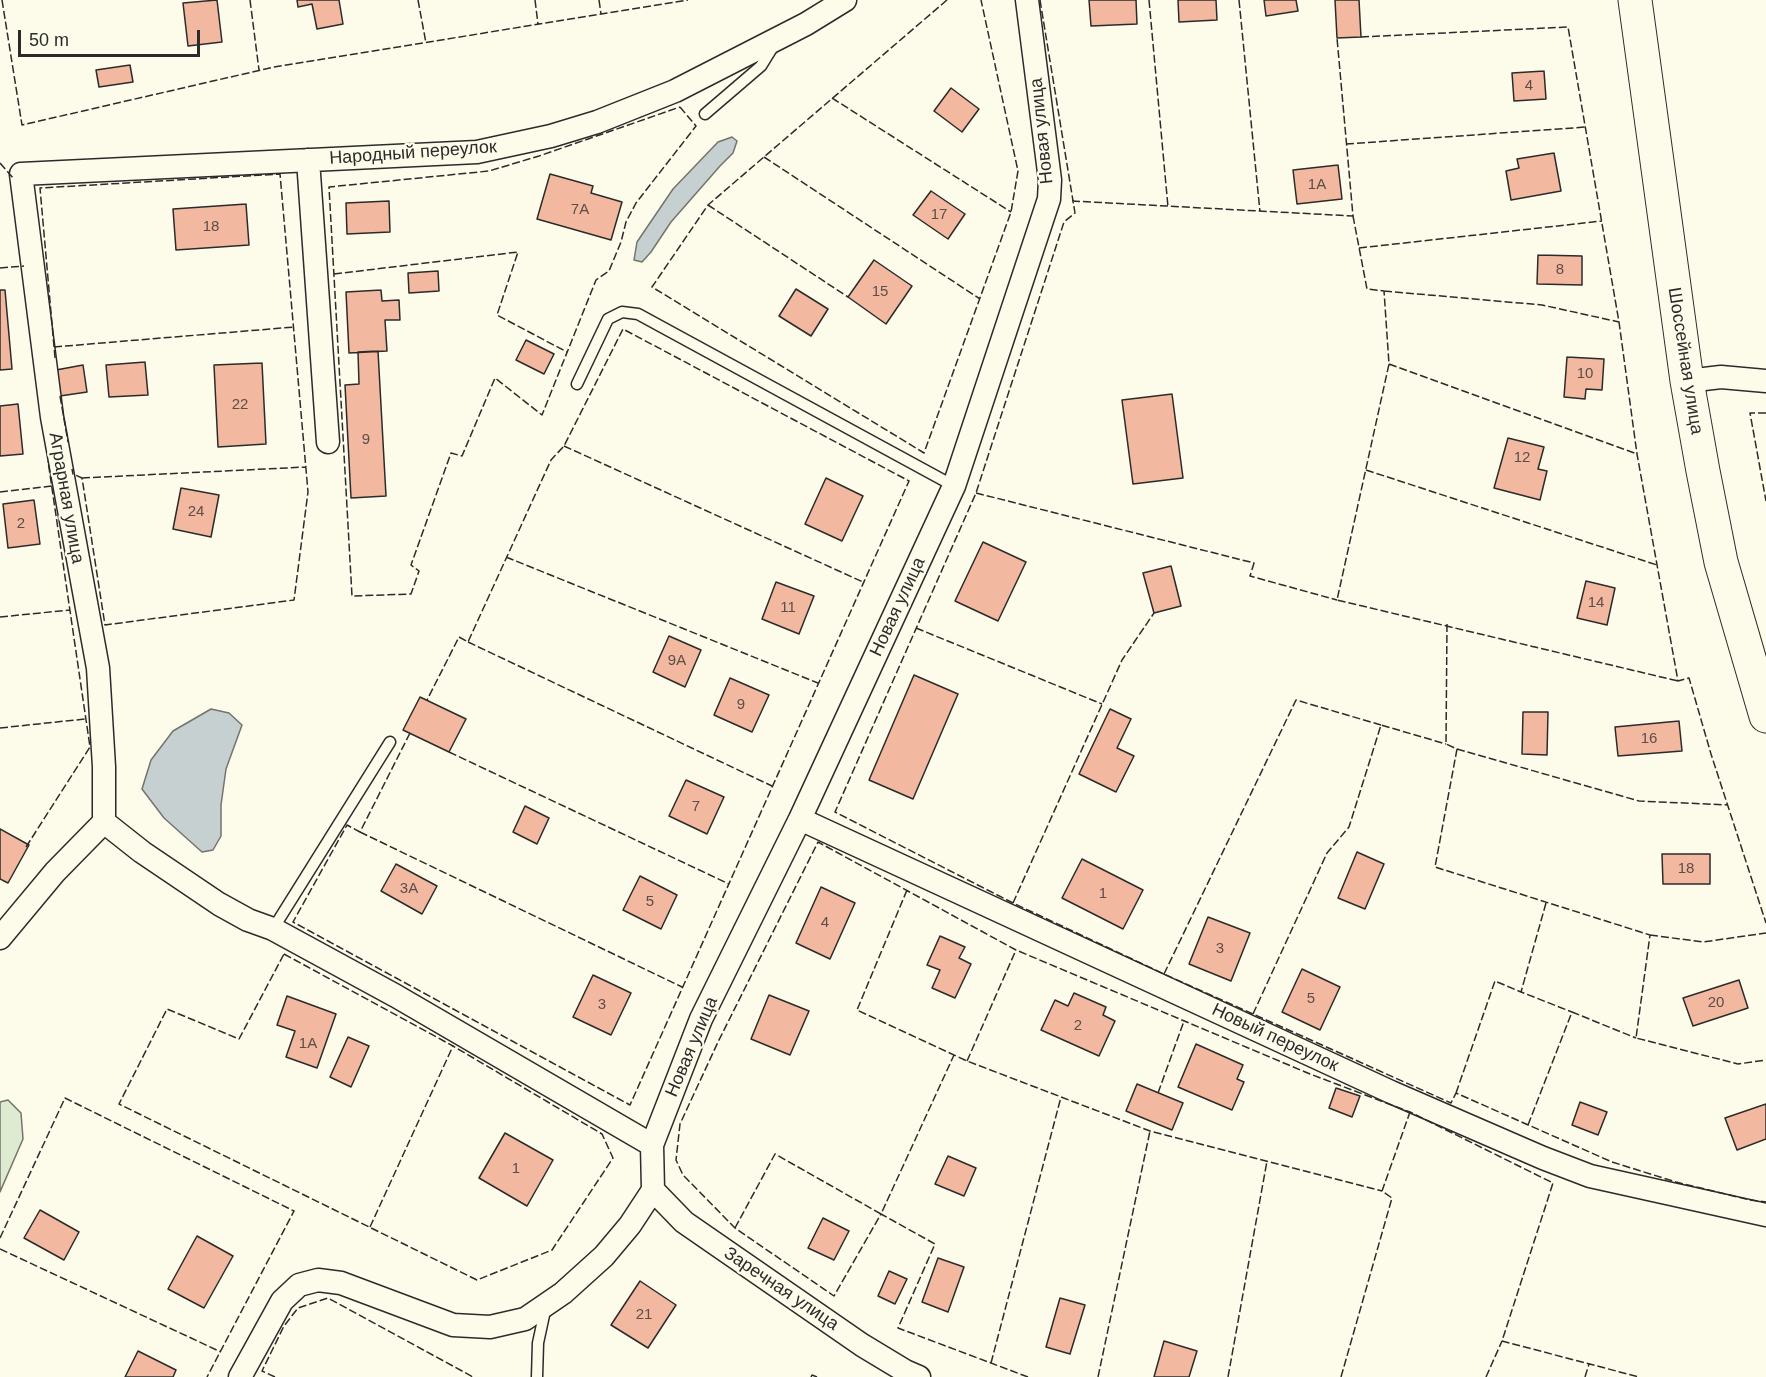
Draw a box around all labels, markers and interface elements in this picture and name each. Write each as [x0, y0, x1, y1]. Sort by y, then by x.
scale bar [21, 18, 202, 56]
text: 50 m [29, 30, 69, 50]
street label: Новая улица [1026, 77, 1058, 185]
house number: 4 [1525, 77, 1533, 95]
street label: Народный переулок [329, 136, 497, 170]
house number: 1А [1308, 176, 1326, 194]
house number: 7А [571, 201, 589, 219]
house number: 17 [931, 206, 947, 224]
house number: 18 [203, 218, 219, 236]
house number: 8 [1556, 261, 1564, 279]
house number: 15 [872, 283, 888, 301]
street label: Шоссейная улица [1663, 286, 1707, 436]
house number: 10 [1577, 365, 1593, 383]
house number: 22 [232, 396, 248, 414]
street label: Аграрная улица [44, 431, 88, 565]
house number: 9 [362, 431, 370, 449]
house number: 12 [1514, 449, 1530, 467]
house number: 24 [188, 503, 204, 521]
house number: 2 [17, 515, 25, 533]
street label: Новая улица [866, 554, 930, 660]
house number: 14 [1588, 594, 1604, 612]
house number: 11 [780, 599, 796, 617]
house number: 9А [668, 652, 686, 670]
house number: 9 [737, 696, 745, 714]
house number: 16 [1641, 730, 1657, 748]
house number: 7 [692, 798, 700, 816]
house number: 18 [1678, 860, 1694, 878]
house number: 3А [400, 880, 418, 898]
house number: 1 [1099, 885, 1107, 903]
house number: 5 [646, 893, 654, 911]
house number: 4 [821, 914, 829, 932]
house number: 3 [1216, 940, 1224, 958]
house number: 5 [1307, 990, 1315, 1008]
street label: Новая улица [661, 994, 723, 1100]
house number: 20 [1708, 994, 1724, 1012]
house number: 3 [598, 996, 606, 1014]
street label: Новый переулок [1208, 999, 1342, 1077]
house number: 2 [1074, 1017, 1082, 1035]
house number: 1А [299, 1035, 317, 1053]
house number: 1 [512, 1160, 520, 1178]
street label: Заречная улица [719, 1243, 843, 1335]
house number: 21 [636, 1306, 652, 1324]

